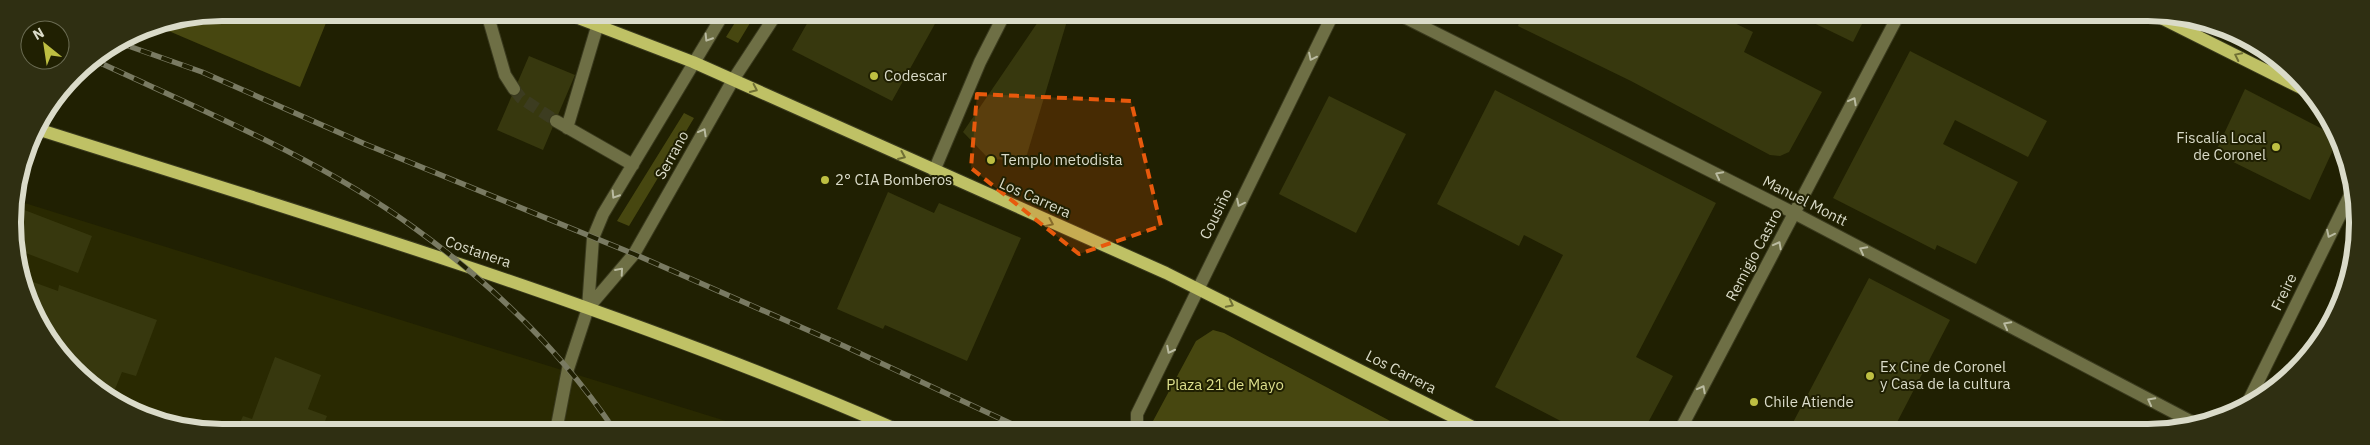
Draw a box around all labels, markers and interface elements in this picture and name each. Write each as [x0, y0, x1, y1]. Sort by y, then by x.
north arrow [20, 20, 70, 70]
text: N [30, 23, 47, 44]
one-way arrow [705, 32, 715, 41]
one-way arrow [1307, 52, 1318, 61]
one-way arrow [2234, 52, 2243, 63]
place label: Codescar [884, 66, 948, 85]
marker: Codescar [868, 70, 880, 82]
one-way arrow [749, 83, 758, 94]
one-way arrow [1847, 97, 1857, 106]
street label: Serrano [650, 127, 693, 182]
one-way arrow [697, 128, 707, 137]
place label: Fiscalía Local de Coronel [2176, 128, 2266, 164]
marker: Fiscalía Local de Coronel [2270, 141, 2282, 153]
one-way arrow [897, 150, 906, 161]
place label: Templo metodista [1001, 150, 1123, 169]
marker: Templo metodista [985, 154, 997, 166]
place label: 2° CIA Bomberos [835, 170, 952, 189]
one-way arrow [1715, 171, 1724, 181]
street label: Manuel Montt [1760, 171, 1851, 230]
street label: Los Carrera [996, 173, 1074, 222]
marker: 2° CIA Bomberos [819, 174, 831, 186]
street label: Cousiño [1195, 185, 1236, 242]
one-way arrow [611, 189, 621, 198]
one-way arrow [1236, 198, 1246, 207]
street label: Remigio Castro [1721, 205, 1786, 304]
one-way arrow [1045, 217, 1054, 227]
one-way arrow [2326, 229, 2336, 238]
street label: Costanera [443, 231, 514, 272]
one-way arrow [1772, 241, 1782, 250]
one-way arrow [1860, 246, 1869, 256]
one-way arrow [614, 267, 623, 276]
street label: Freire [2266, 270, 2301, 314]
one-way arrow [1225, 298, 1234, 308]
one-way arrow [2003, 321, 2012, 331]
one-way arrow [1166, 344, 1176, 353]
street label: Los Carrera [1363, 346, 1440, 397]
place label: Ex Cine de Coronel y Casa de la cultura [1880, 357, 2011, 393]
marker: Ex Cine de Coronel y Casa de la cultura [1864, 370, 1876, 382]
park label: Plaza 21 de Mayo [1166, 375, 1284, 394]
one-way arrow [1696, 385, 1706, 394]
place label: Chile Atiende [1764, 392, 1854, 411]
marker: Chile Atiende [1748, 396, 1760, 408]
one-way arrow [2147, 397, 2156, 407]

